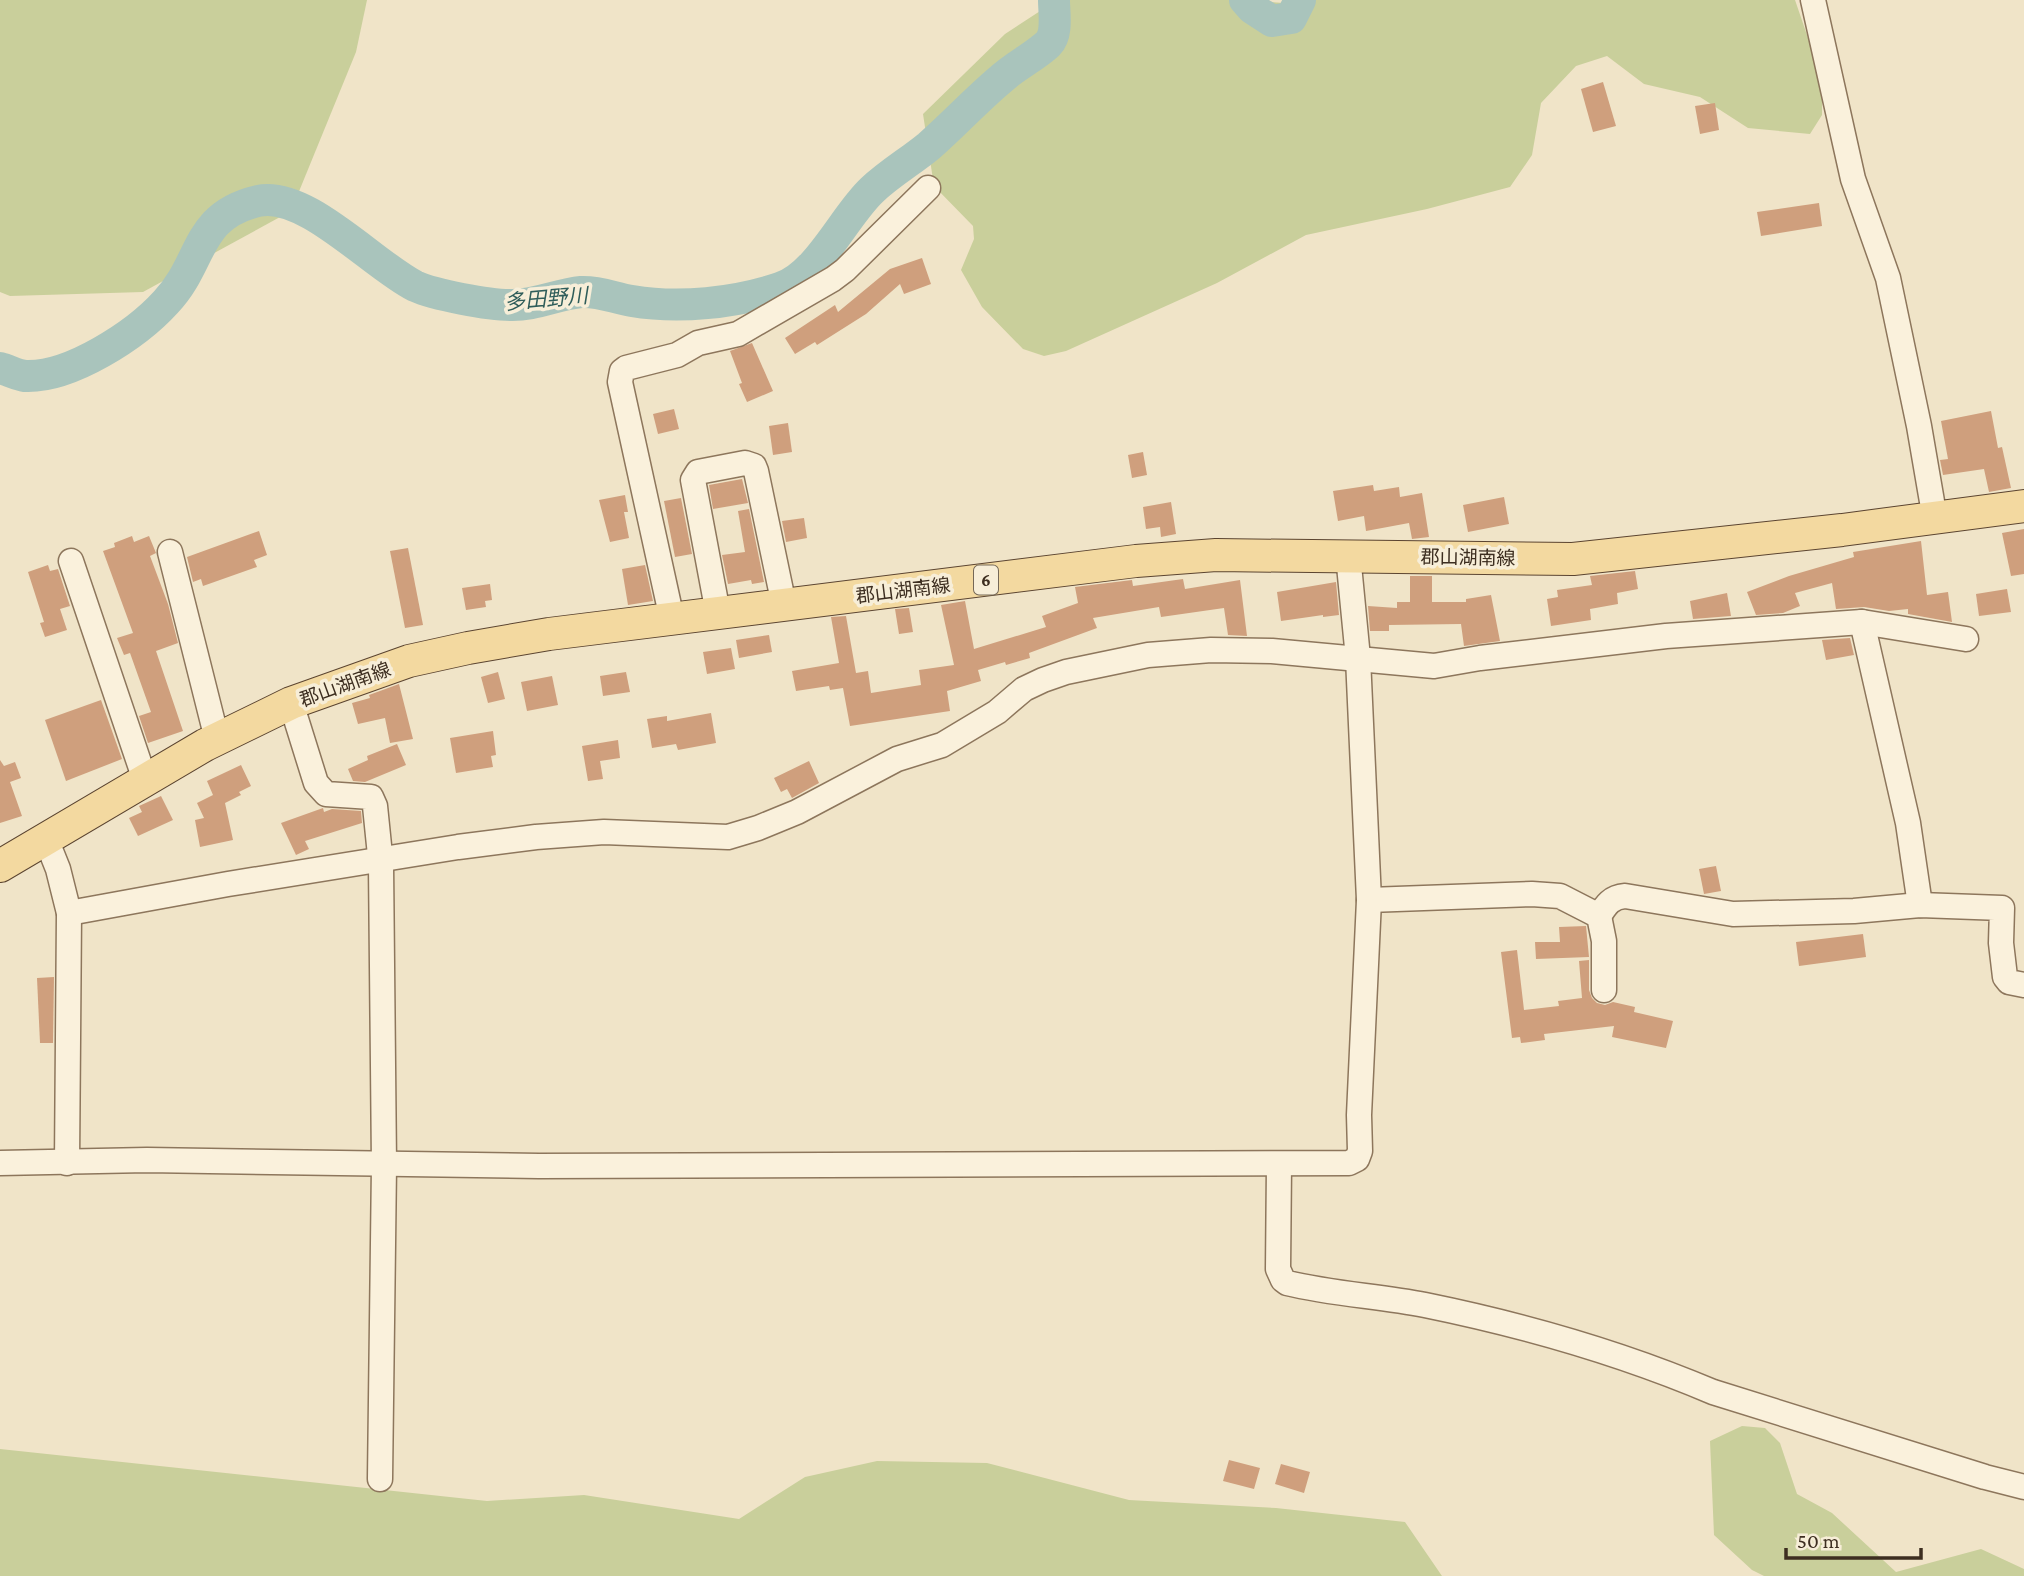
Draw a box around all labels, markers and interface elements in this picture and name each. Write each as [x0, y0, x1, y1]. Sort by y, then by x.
water label: 多田野川 [503, 283, 591, 315]
street label: 郡山湖南線 [1420, 546, 1516, 569]
road number: 6 [974, 566, 998, 594]
street label: 郡山湖南線 [855, 574, 951, 607]
street label: 郡山湖南線 [297, 658, 393, 711]
scale bar [1786, 1516, 1921, 1560]
text: 50 m [1797, 1529, 1840, 1553]

